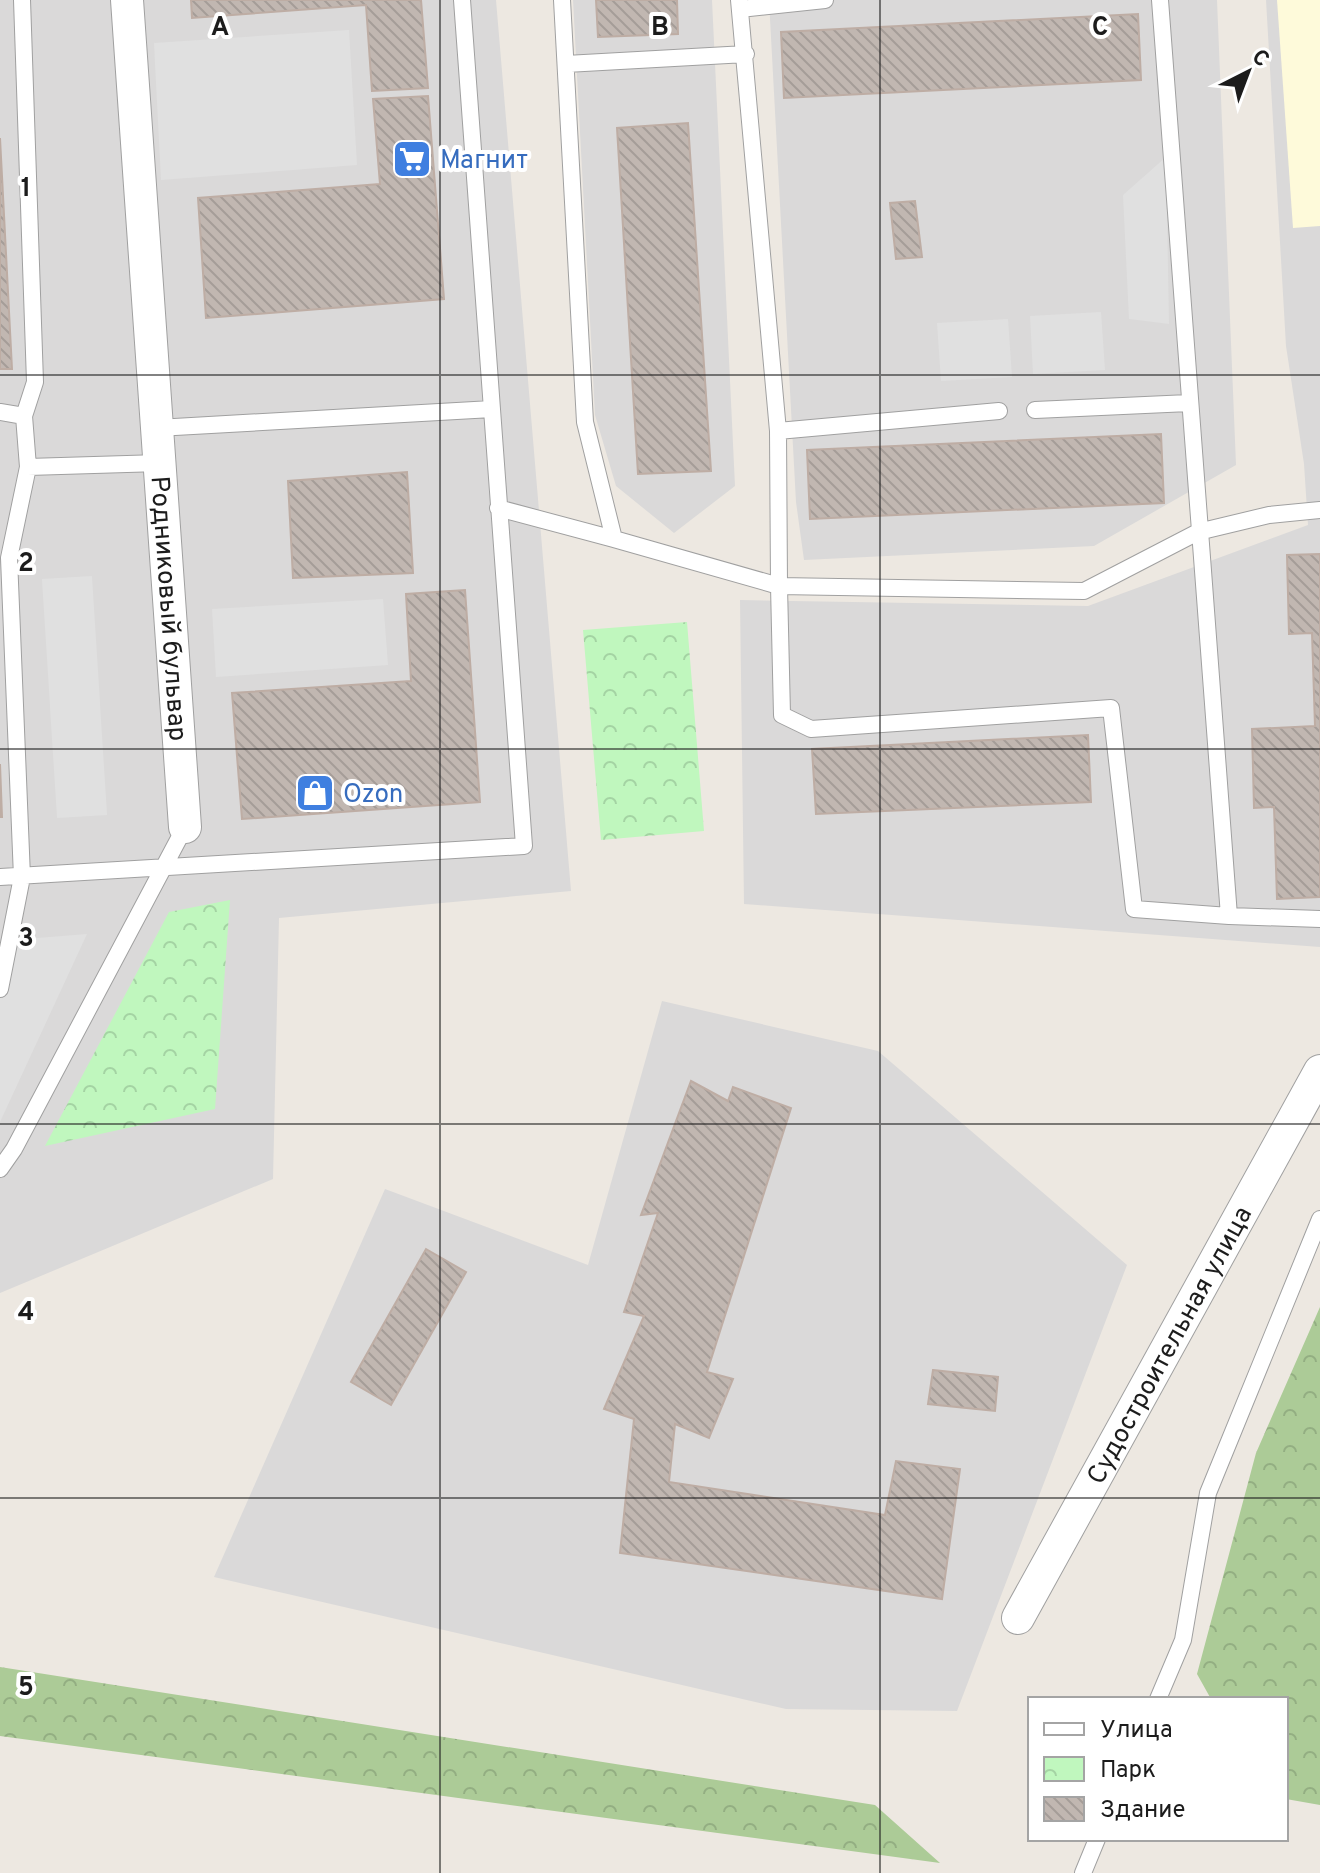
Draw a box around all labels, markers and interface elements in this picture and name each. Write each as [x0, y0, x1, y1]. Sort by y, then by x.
text: A [211, 12, 229, 45]
text: B [651, 12, 669, 45]
text: C [1092, 12, 1108, 45]
north arrow [1208, 32, 1288, 112]
text: С [1245, 44, 1274, 74]
supermarket icon: Магнит [391, 138, 433, 180]
place label: Магнит [440, 145, 528, 178]
text: 1 [21, 173, 31, 206]
street label: Родниковый бульвар [141, 475, 193, 742]
text: 2 [18, 548, 34, 581]
shop icon: Ozon [294, 772, 336, 814]
place label: Ozon [343, 779, 403, 812]
text: 3 [18, 923, 34, 956]
street label: Судостроительная улица [1081, 1201, 1261, 1491]
text: 4 [18, 1297, 34, 1330]
text: 5 [18, 1672, 34, 1705]
legend [1028, 1697, 1288, 1841]
text: Улица [1100, 1716, 1173, 1746]
text: Парк [1100, 1756, 1156, 1786]
text: Здание [1100, 1796, 1186, 1826]

